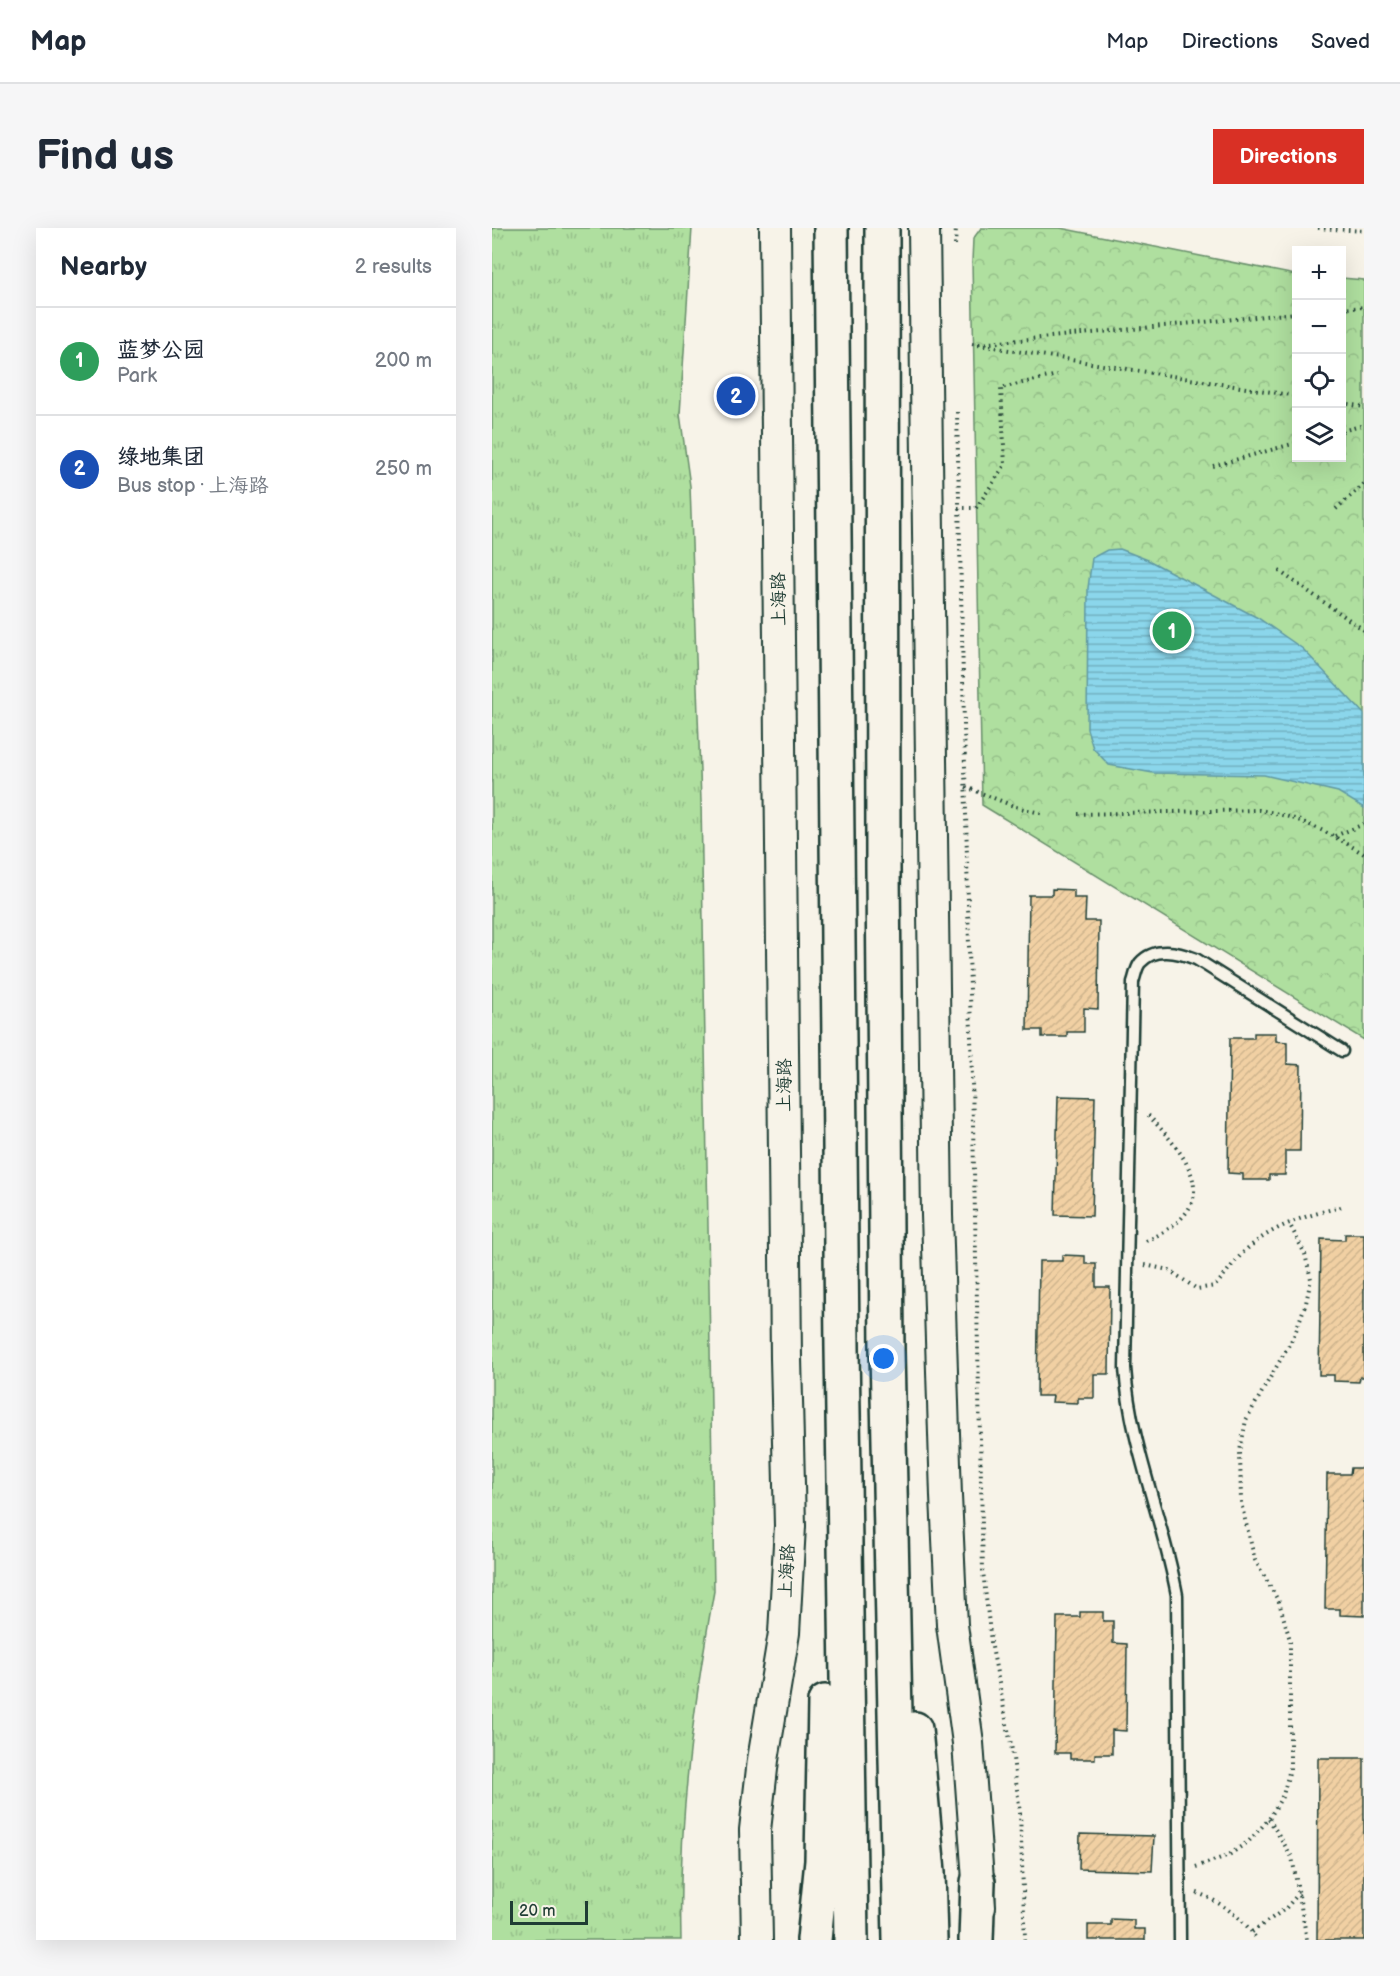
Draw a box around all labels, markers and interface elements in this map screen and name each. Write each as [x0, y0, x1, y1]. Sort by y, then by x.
text: Map [30, 25, 86, 58]
text: Map [1106, 29, 1149, 54]
text: Directions [1182, 29, 1278, 54]
text: Saved [1311, 29, 1370, 54]
button: Directions [1213, 129, 1364, 184]
text: Find us [36, 131, 174, 182]
map controls [1292, 246, 1346, 462]
button: + [1292, 246, 1346, 300]
text: Nearby [60, 252, 147, 283]
text: 2 results [355, 255, 432, 279]
button: − [1292, 300, 1346, 354]
text: 蓝梦公园 [117, 337, 205, 364]
text: 1 [75, 349, 84, 373]
text: 200 m [375, 349, 432, 373]
button: locate [1292, 354, 1346, 408]
text: Park [117, 364, 157, 388]
pin: 2 [716, 374, 756, 418]
button: layers [1292, 408, 1346, 462]
text: 绿地集团 [117, 444, 205, 471]
text: 2 [74, 457, 85, 481]
text: 250 m [375, 457, 432, 481]
text: Bus stop · 上海路 [117, 474, 269, 498]
street label: 上海路 [768, 572, 790, 626]
pin: 1 [1152, 608, 1192, 654]
street label: 上海路 [774, 1058, 795, 1112]
your location [869, 1344, 898, 1373]
street label: 上海路 [775, 1543, 799, 1599]
scale bar [510, 1898, 588, 1926]
text: 20 m [519, 1902, 555, 1921]

